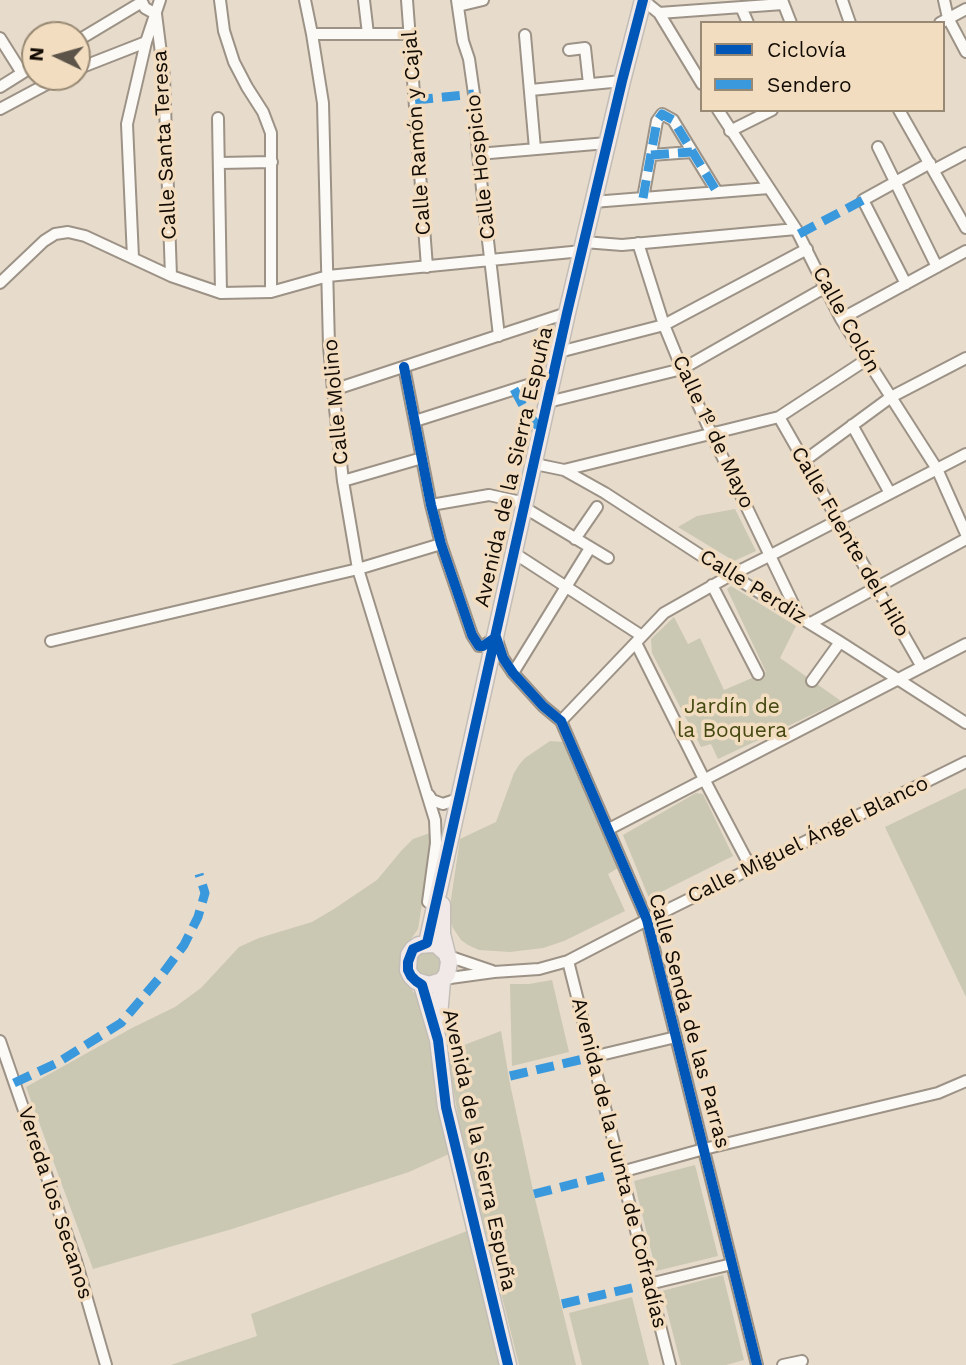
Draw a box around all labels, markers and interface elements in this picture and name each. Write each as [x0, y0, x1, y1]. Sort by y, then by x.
north arrow [21, 21, 91, 91]
legend [700, 21, 945, 112]
street label: Calle Ramón y Cajal [397, 30, 437, 236]
text: Ciclovía [767, 37, 846, 62]
text: N [25, 46, 49, 62]
street label: Calle Santa Teresa [147, 49, 183, 241]
text: Sendero [767, 72, 852, 97]
street label: Calle Hospicio [461, 93, 501, 241]
street label: Calle Colón [807, 263, 885, 377]
street label: Avenida de la Sierra Espuña [469, 324, 559, 610]
street label: Calle Molino [318, 338, 354, 466]
street label: Calle 1º de Mayo [666, 351, 760, 513]
street label: Calle Fuente del Hilo [785, 442, 915, 642]
street label: Calle Perdiz [695, 544, 811, 630]
park label: Jardín de la Boquera [677, 694, 787, 744]
street label: Calle Miguel Ángel Blanco [683, 771, 933, 909]
street label: Calle Senda de las Parras [643, 891, 735, 1151]
street label: Avenida de la Junta de Cofradías [566, 995, 672, 1331]
street label: Avenida de la Sierra Espuña [437, 1007, 521, 1293]
street label: Vereda los Secanos [12, 1104, 98, 1302]

